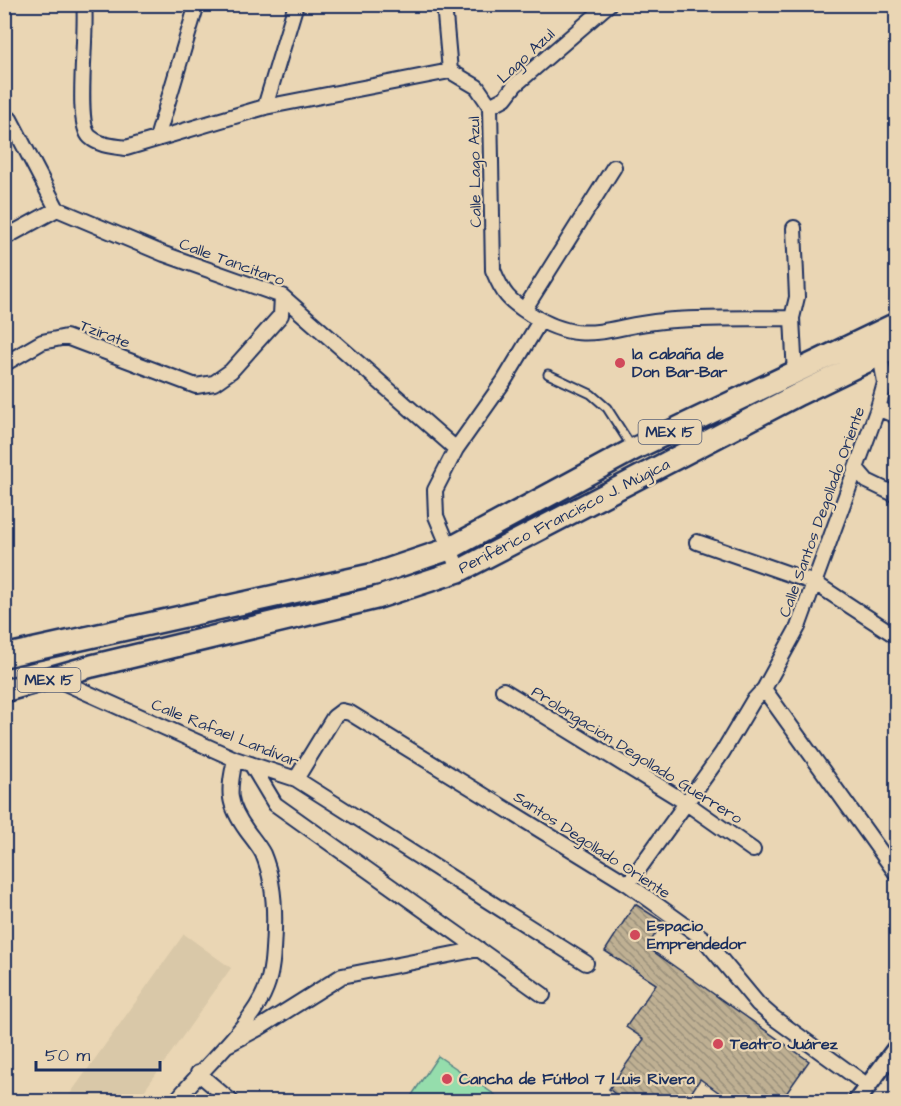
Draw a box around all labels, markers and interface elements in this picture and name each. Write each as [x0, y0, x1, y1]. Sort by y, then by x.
street label: Lago Azul [492, 24, 560, 89]
street label: Calle Lago Azul [463, 116, 488, 228]
street label: Calle Tancítaro [176, 233, 288, 291]
street label: Tzirate [77, 314, 134, 354]
place label: la cabaña de Don Bar-Bar [632, 343, 728, 383]
marker: la cabaña de Don Bar-Bar [613, 356, 627, 370]
street label: Calle Santos Degollado Oriente [774, 403, 871, 621]
road number: MEX 15 [638, 420, 702, 444]
street label: Periférico Francisco J. Múgica [454, 453, 674, 580]
road number: MEX 15 [17, 668, 80, 692]
street label: Prolongación Degollado Guerrero [527, 681, 747, 830]
street label: Calle Rafael Landívar [148, 693, 302, 773]
street label: Santos Degollado Oriente [509, 786, 675, 905]
place label: Espacio Emprendedor [647, 915, 746, 955]
marker: Espacio Emprendedor [628, 928, 642, 942]
place label: Teatro Juárez [729, 1033, 839, 1055]
scale bar [36, 1034, 160, 1072]
marker: Teatro Juárez [711, 1037, 725, 1051]
text: 50 m [45, 1043, 90, 1068]
place label: Cancha de Fútbol 7 Luis Rivera [459, 1068, 696, 1090]
marker: Cancha de Fútbol 7 Luis Rivera [440, 1072, 454, 1086]

